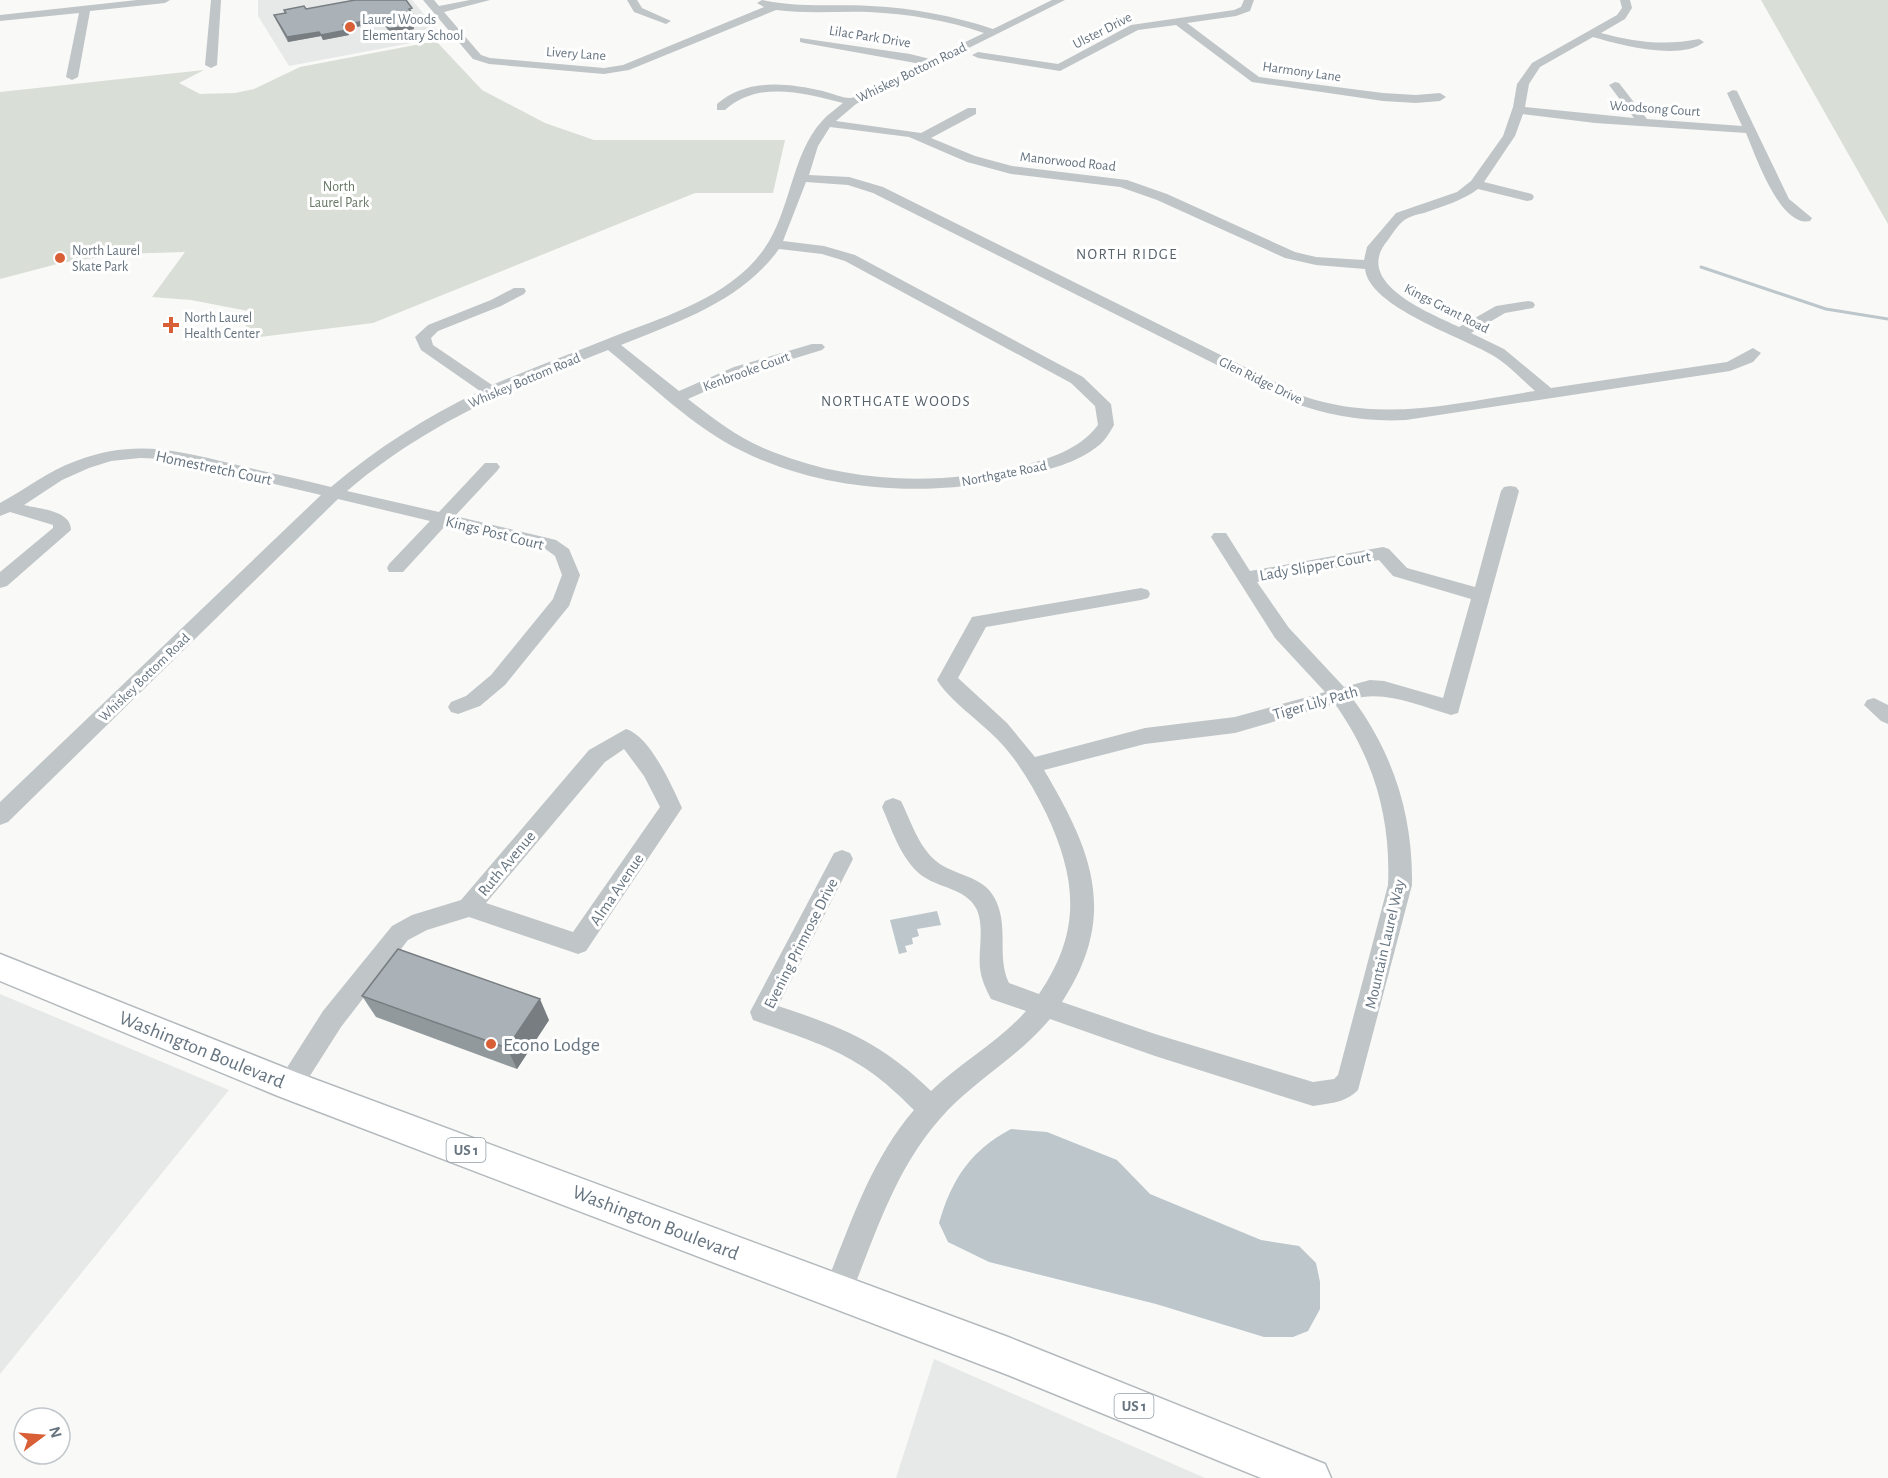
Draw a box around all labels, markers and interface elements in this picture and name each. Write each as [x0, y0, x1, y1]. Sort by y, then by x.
street label: Ulster Drive [1071, 10, 1134, 52]
place label: Laurel Woods Elementary School [362, 13, 464, 43]
marker: Laurel Woods Elementary School [343, 20, 357, 34]
street label: Lilac Park Drive [828, 24, 912, 50]
street label: Whiskey Bottom Road [854, 40, 969, 106]
street label: Livery Lane [545, 45, 606, 63]
street label: Harmony Lane [1262, 60, 1342, 84]
street label: Woodsong Court [1609, 99, 1701, 119]
street label: Manorwood Road [1019, 150, 1117, 174]
park label: North Laurel Park [309, 180, 370, 210]
place label: North Laurel Skate Park [72, 244, 140, 274]
district label: NORTH RIDGE [1076, 247, 1178, 262]
marker: North Laurel Skate Park [53, 251, 67, 265]
street label: Kings Grant Road [1402, 281, 1491, 336]
place label: North Laurel Health Center [184, 311, 260, 341]
marker: North Laurel Health Center [162, 316, 180, 334]
street label: Kenbrooke Court [701, 350, 792, 394]
street label: Whiskey Bottom Road [466, 351, 582, 411]
street label: Glen Ridge Drive [1217, 355, 1304, 407]
district label: NORTHGATE WOODS [821, 394, 971, 409]
street label: Homestretch Court [154, 448, 273, 488]
street label: Northgate Road [961, 459, 1048, 489]
street label: Kings Post Court [444, 513, 545, 553]
street label: Lady Slipper Court [1258, 548, 1372, 585]
street label: Whiskey Bottom Road [97, 631, 193, 725]
street label: Tiger Lily Path [1271, 683, 1360, 724]
street label: Ruth Avenue [475, 828, 538, 899]
street label: Alma Avenue [587, 851, 647, 928]
street label: Evening Primrose Drive [761, 876, 841, 1011]
street label: Mountain Laurel Way [1362, 878, 1409, 1011]
street label: Washington Boulevard [116, 1008, 287, 1092]
place label: Econo Lodge [503, 1035, 600, 1055]
marker: Econo Lodge [484, 1037, 498, 1051]
road number: US 1 [446, 1138, 486, 1162]
street label: Washington Boulevard [570, 1182, 742, 1264]
road number: US 1 [1114, 1394, 1154, 1418]
north arrow [12, 1406, 72, 1466]
text: N [46, 1425, 65, 1440]

